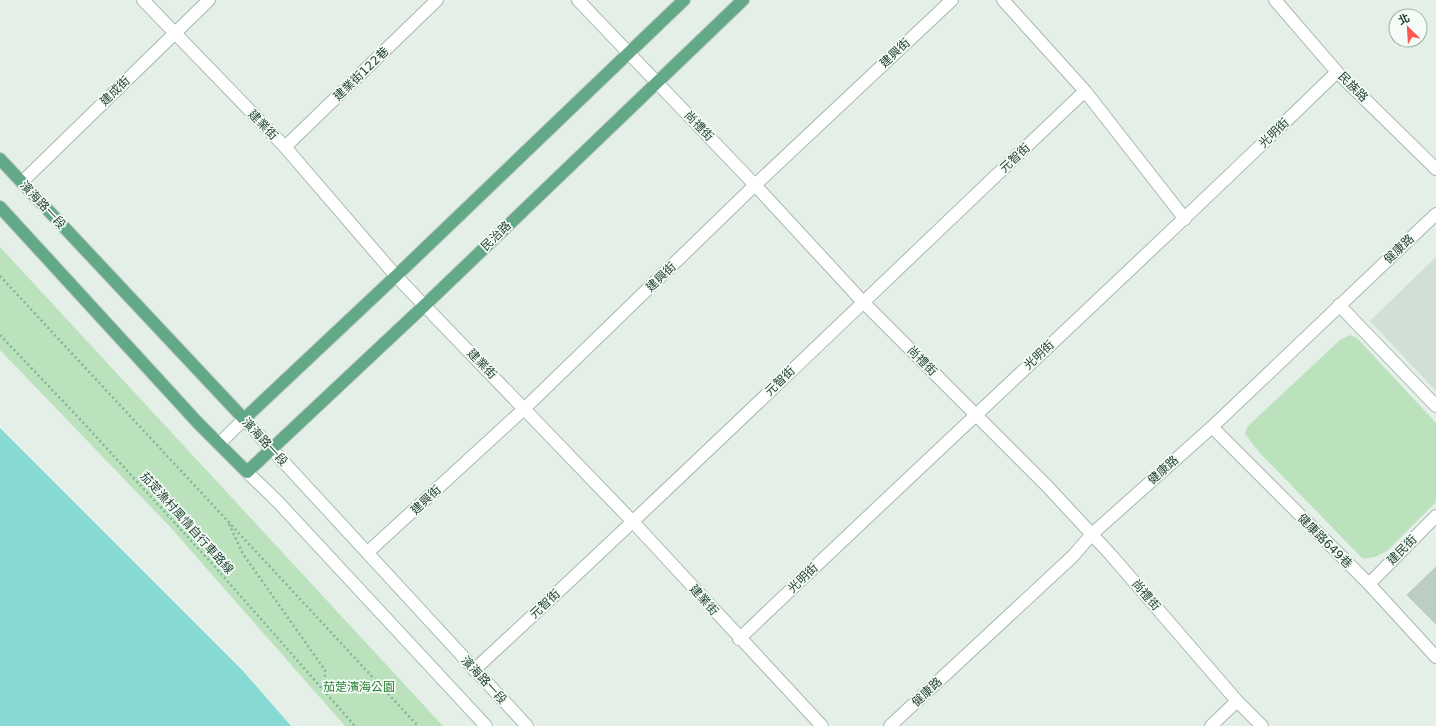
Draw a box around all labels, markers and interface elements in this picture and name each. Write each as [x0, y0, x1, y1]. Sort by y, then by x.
north arrow [1388, 8, 1428, 48]
text: 北 [1396, 11, 1412, 28]
street label: 建興街 [877, 36, 913, 70]
street label: 建業街122巷 [331, 44, 391, 104]
street label: 民族路 [1335, 69, 1371, 105]
street label: 建成街 [97, 73, 133, 109]
street label: 建業街 [245, 107, 281, 143]
street label: 尚禮街 [681, 108, 717, 144]
street label: 光明街 [1256, 115, 1292, 151]
street label: 元智街 [997, 141, 1033, 175]
street label: 濱海路一段 [17, 178, 69, 232]
street label: 民治路 [478, 218, 514, 254]
street label: 健康路 [1381, 232, 1417, 266]
street label: 建興街 [643, 259, 679, 295]
street label: 光明街 [1021, 338, 1057, 372]
street label: 尚禮街 [904, 343, 940, 379]
street label: 建業街 [464, 346, 500, 382]
street label: 元智街 [762, 363, 798, 399]
street label: 濱海路一段 [239, 415, 291, 469]
street label: 健康路 [1145, 453, 1181, 487]
street label: 茄萣漁村風情自行車路線 [138, 469, 236, 577]
street label: 建興街 [408, 483, 444, 517]
street label: 健康路649巷 [1295, 511, 1355, 571]
street label: 建民街 [1384, 532, 1420, 568]
street label: 光明街 [785, 560, 821, 596]
street label: 尚禮街 [1129, 577, 1163, 613]
street label: 建業街 [687, 582, 721, 618]
street label: 元智街 [527, 587, 563, 621]
street label: 濱海路一段 [458, 653, 510, 707]
street label: 健康路 [909, 675, 945, 709]
park label: 茄萣濱海公園 [323, 680, 395, 694]

